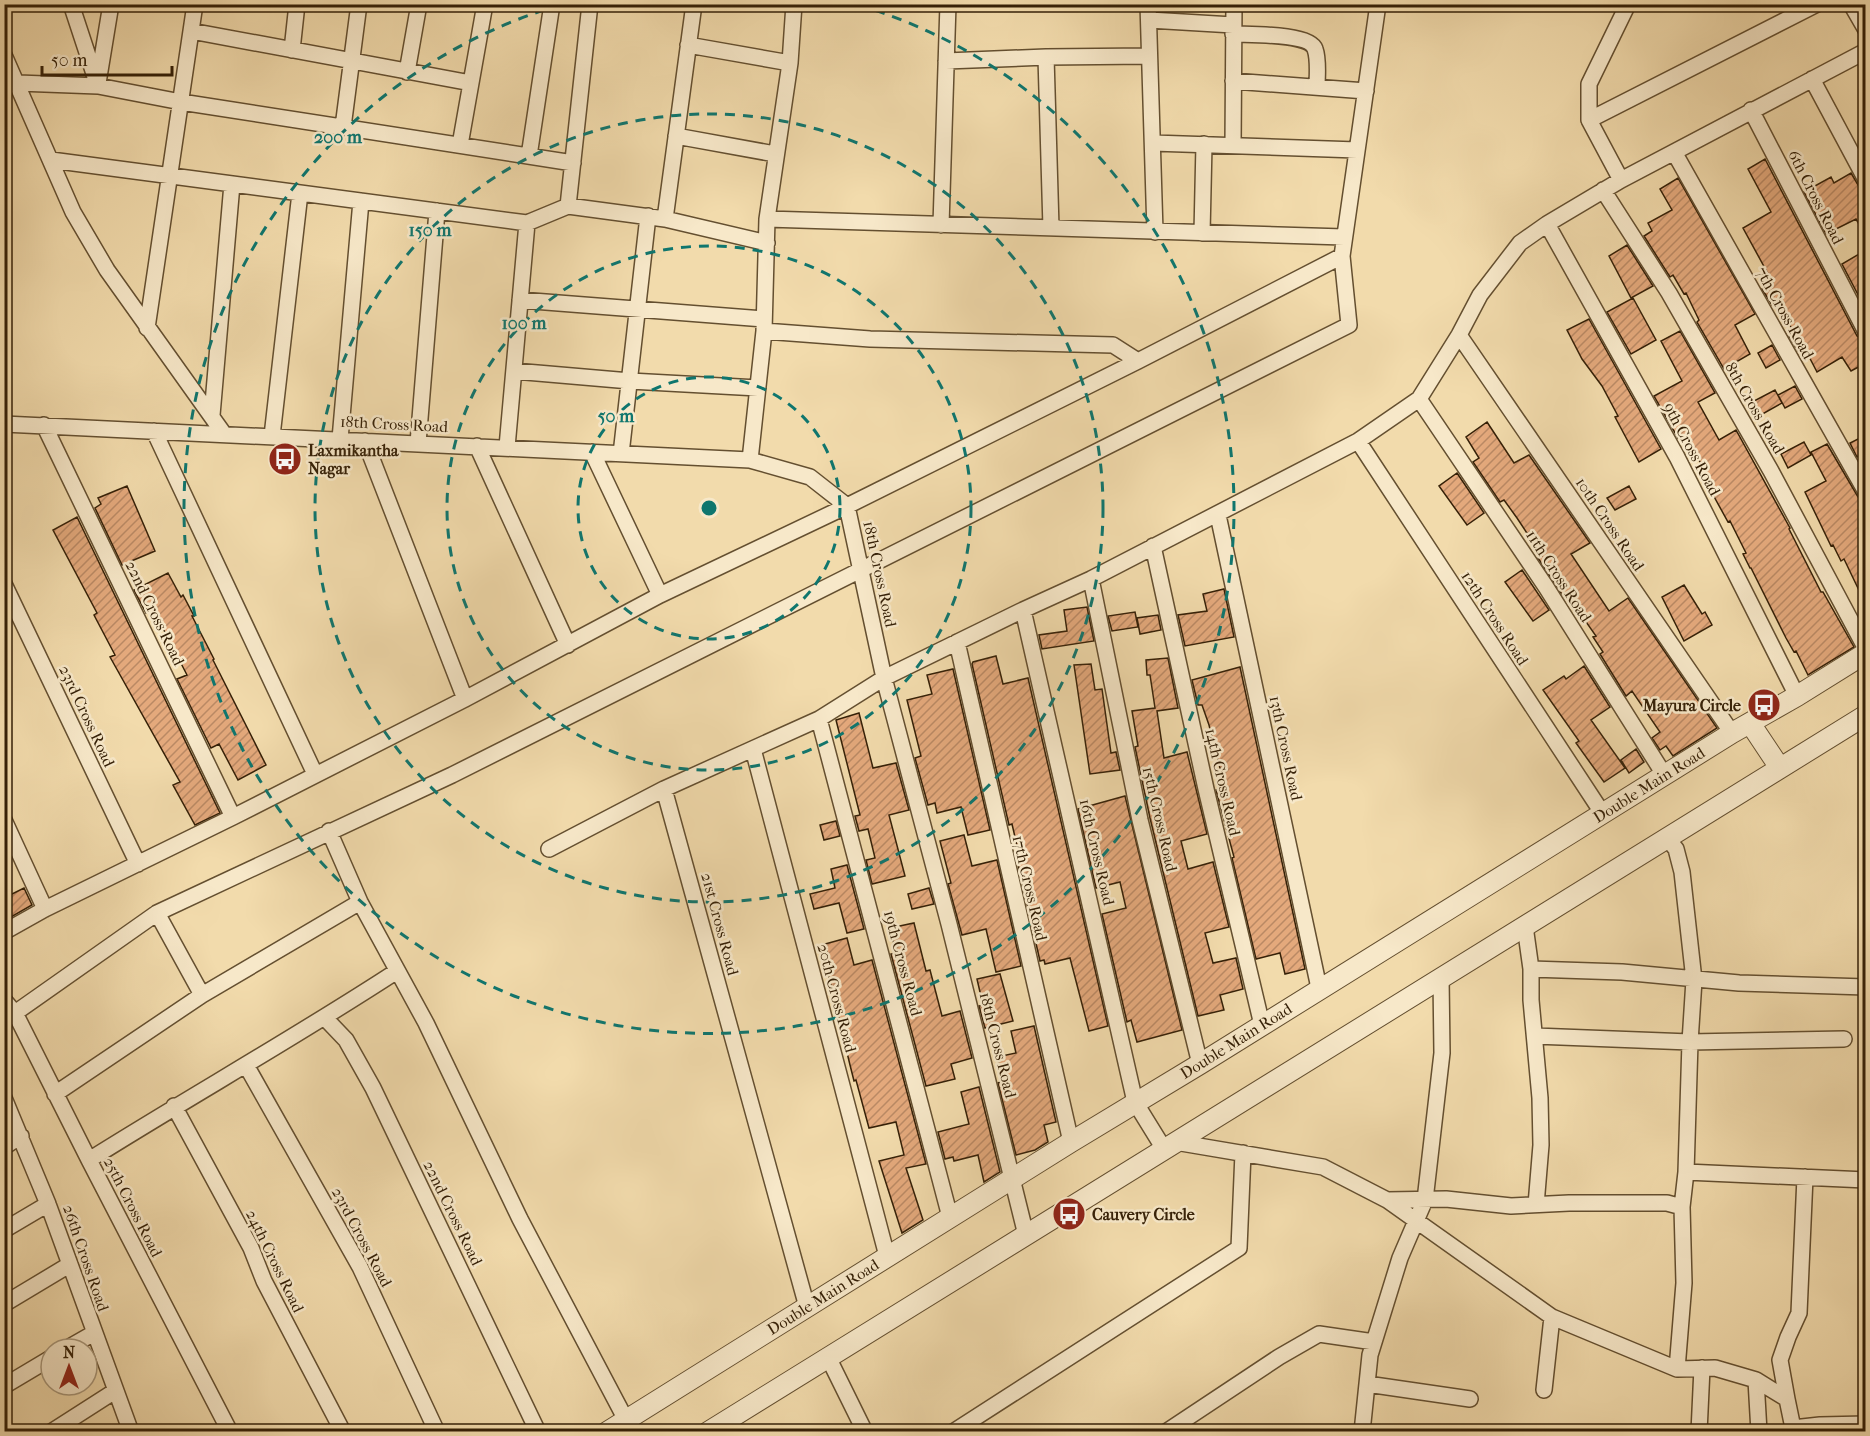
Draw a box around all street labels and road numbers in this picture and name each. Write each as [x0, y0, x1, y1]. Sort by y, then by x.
street label: 6th Cross Road [1784, 147, 1848, 248]
street label: 7th Cross Road [1752, 264, 1818, 363]
street label: 8th Cross Road [1721, 359, 1789, 457]
street label: 9th Cross Road [1659, 399, 1725, 499]
street label: 18th Cross Road [339, 412, 449, 436]
street label: 10th Cross Road [1572, 474, 1649, 575]
street label: 18th Cross Road [859, 519, 901, 629]
street label: 11th Cross Road [1522, 526, 1596, 626]
street label: 22nd Cross Road [121, 558, 189, 669]
street label: 12th Cross Road [1457, 567, 1533, 669]
street label: 23rd Cross Road [55, 662, 119, 770]
street label: 13th Cross Road [1266, 694, 1306, 802]
street label: 14th Cross Road [1201, 726, 1245, 838]
street label: Double Main Road [1590, 743, 1709, 827]
street label: 15th Cross Road [1139, 765, 1181, 874]
street label: 16th Cross Road [1076, 797, 1119, 907]
street label: 17th Cross Road [1009, 833, 1051, 943]
street label: 21st Cross Road [697, 871, 743, 978]
street label: 19th Cross Road [880, 908, 926, 1018]
street label: 20th Cross Road [813, 942, 861, 1055]
street label: 18th Cross Road [976, 990, 1020, 1100]
street label: Double Main Road [1177, 999, 1296, 1083]
street label: 25th Cross Road [100, 1154, 166, 1260]
street label: 22nd Cross Road [419, 1158, 487, 1269]
street label: 23rd Cross Road [328, 1184, 396, 1290]
street label: 26th Cross Road [59, 1202, 113, 1314]
street label: 24th Cross Road [242, 1206, 308, 1316]
street label: Double Main Road [764, 1255, 883, 1339]

